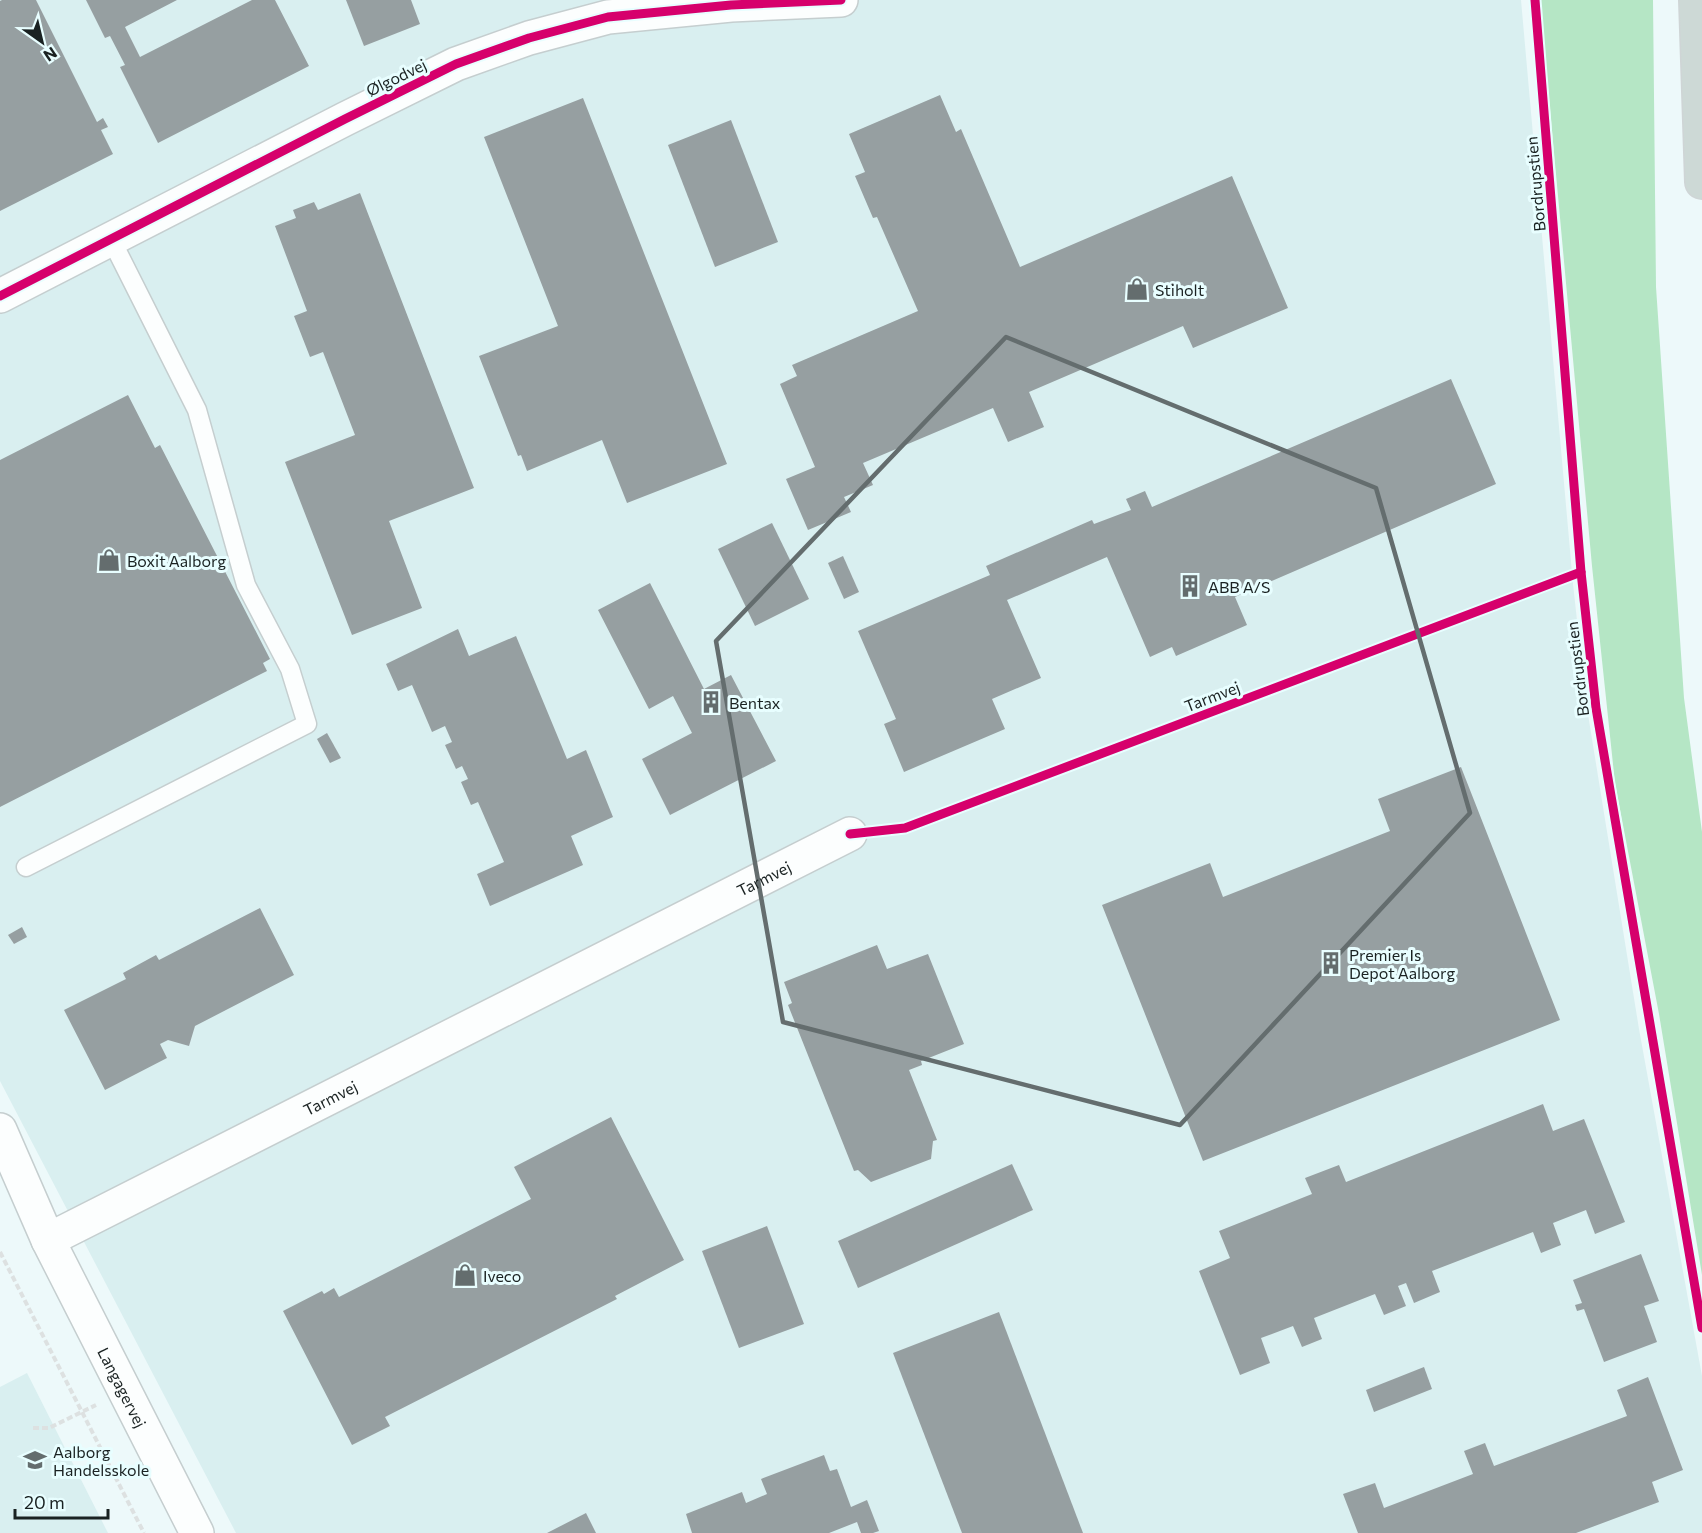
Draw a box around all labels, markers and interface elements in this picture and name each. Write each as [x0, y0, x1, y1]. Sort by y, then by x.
north arrow [12, 12, 72, 72]
text: N [40, 44, 61, 66]
street label: Ølgodvej [363, 54, 429, 100]
street label: Bordrupstien [1521, 136, 1549, 232]
shop icon: Stiholt [1124, 276, 1150, 302]
place label: Stiholt [1155, 280, 1205, 299]
shop icon: Boxit Aalborg [96, 547, 122, 573]
place label: Boxit Aalborg [127, 551, 226, 570]
building icon: ABB A/S [1177, 573, 1203, 599]
place label: ABB A/S [1208, 577, 1270, 596]
street label: Bordrupstien [1562, 620, 1592, 718]
street label: Tarmvej [1182, 677, 1242, 715]
building icon: Bentax [698, 689, 724, 715]
place label: Bentax [729, 693, 781, 712]
street label: Tarmvej [733, 856, 794, 899]
place label: Premier Is Depot Aalborg [1349, 945, 1455, 982]
building icon: Premier Is Depot Aalborg [1318, 950, 1344, 976]
street label: Tarmvej [300, 1076, 360, 1119]
shop icon: Iveco [452, 1262, 478, 1288]
place label: Iveco [483, 1266, 521, 1285]
street label: Langagervej [94, 1344, 151, 1430]
place label: Aalborg Handelsskole [53, 1442, 149, 1479]
school or university icon: Aalborg Handelsskole [22, 1447, 48, 1473]
scale bar [15, 1482, 108, 1520]
text: 20 m [24, 1491, 65, 1513]

